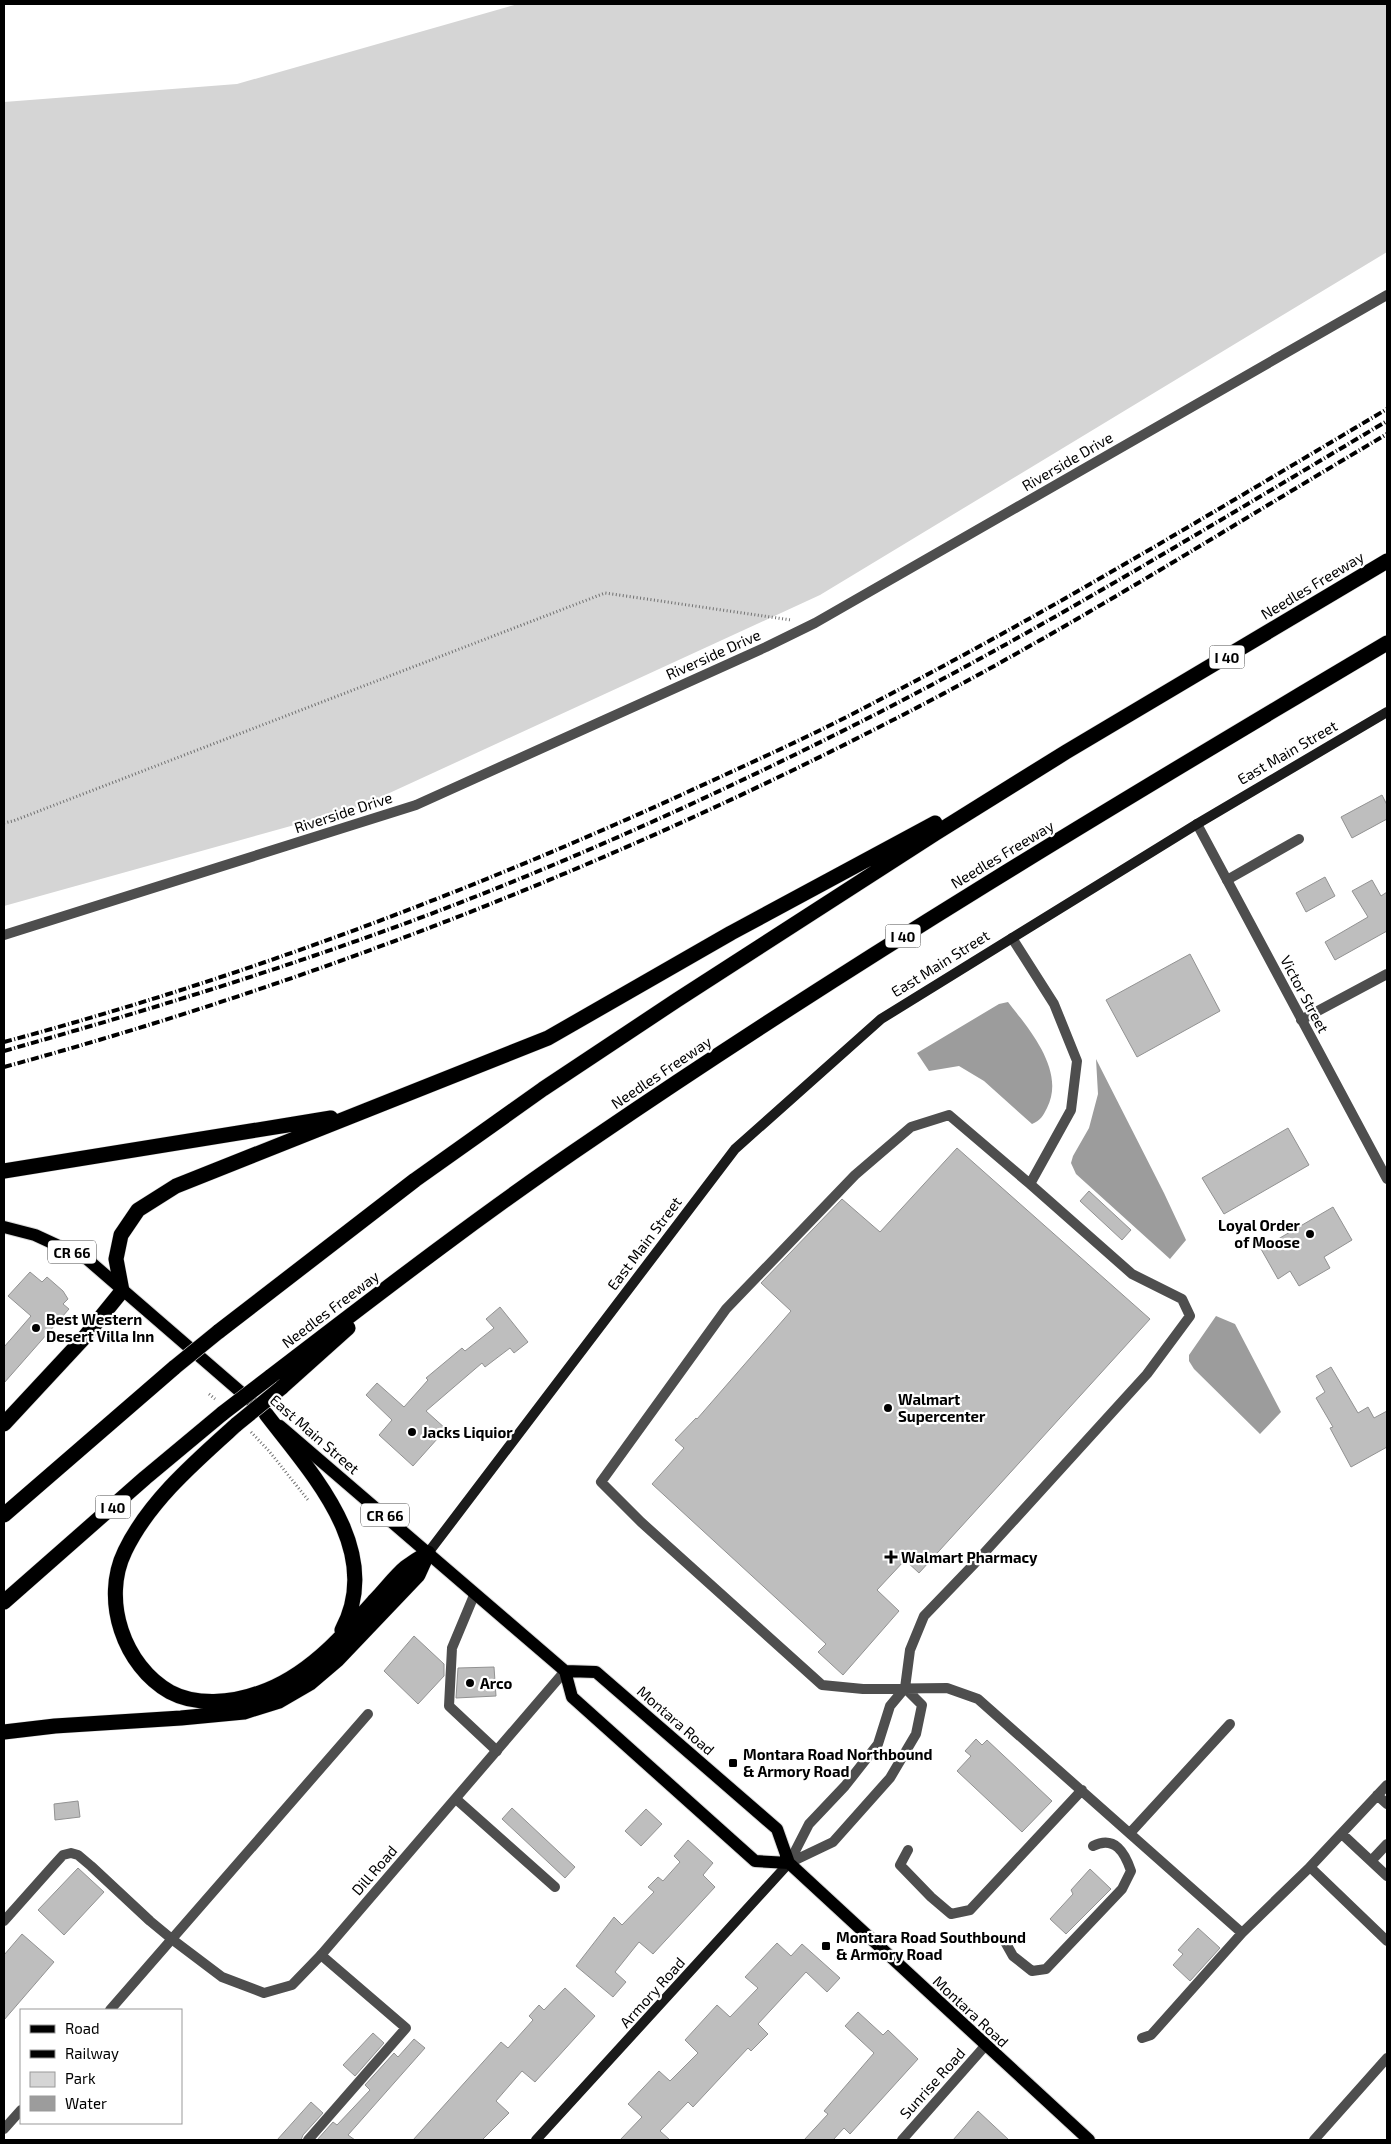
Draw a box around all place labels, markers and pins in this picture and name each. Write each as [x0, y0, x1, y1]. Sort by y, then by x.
place label: Loyal Order of Moose [1218, 1216, 1301, 1251]
marker: Loyal Order of Moose [1304, 1228, 1316, 1240]
place label: Best Western Desert Villa Inn [46, 1310, 154, 1345]
marker: Best Western Desert Villa Inn [30, 1322, 42, 1334]
place label: Walmart Supercenter [898, 1390, 986, 1425]
marker: Walmart Supercenter [882, 1402, 894, 1414]
place label: Jacks Liquior [422, 1423, 513, 1441]
marker: Jacks Liquior [406, 1426, 418, 1438]
place label: Walmart Pharmacy [901, 1548, 1038, 1567]
marker: Walmart Pharmacy [885, 1551, 897, 1563]
place label: Arco [480, 1674, 513, 1692]
marker: Arco [464, 1677, 476, 1689]
place label: Montara Road Northbound & Armory Road [743, 1745, 933, 1781]
marker: Montara Road Northbound & Armory Road [727, 1757, 739, 1769]
place label: Montara Road Southbound & Armory Road [836, 1928, 1026, 1964]
marker: Montara Road Southbound & Armory Road [820, 1940, 832, 1952]

